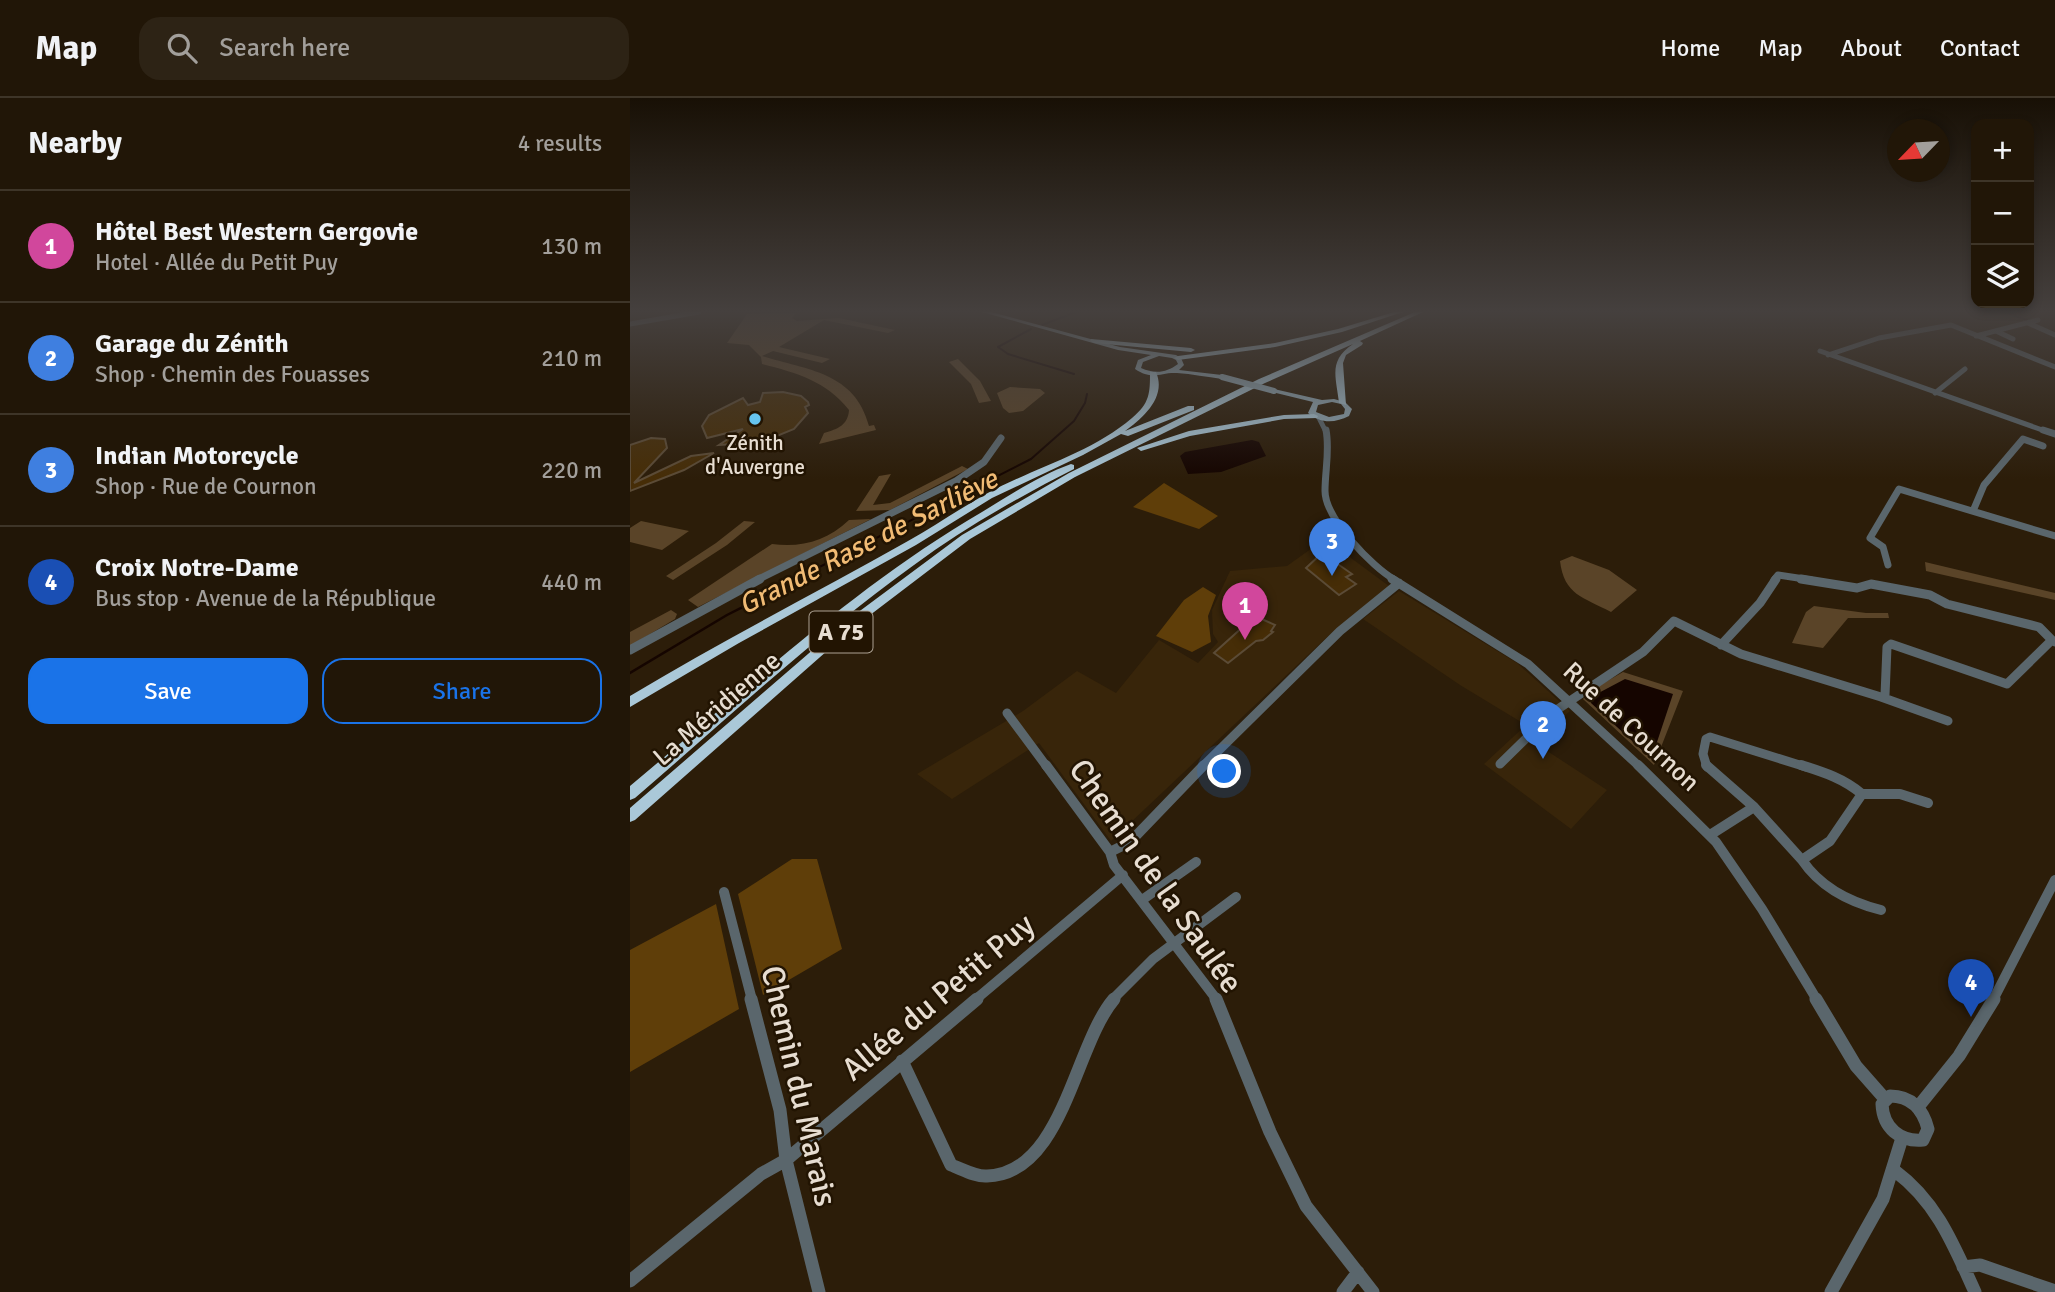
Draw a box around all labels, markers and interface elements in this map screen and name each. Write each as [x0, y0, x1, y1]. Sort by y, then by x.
search box [139, 17, 629, 80]
text: Map [35, 28, 97, 69]
icon: search [163, 29, 201, 67]
text: Search here [219, 32, 350, 64]
text: Home [1660, 33, 1720, 63]
text: Map [1758, 33, 1803, 63]
text: About [1841, 33, 1902, 63]
text: Contact [1940, 33, 2020, 63]
north arrow [1887, 119, 1950, 182]
map controls [1971, 119, 2034, 308]
button: + [1971, 119, 2034, 182]
text: Nearby [28, 125, 122, 162]
text: 4 results [518, 129, 602, 158]
button: − [1971, 182, 2034, 245]
text: Hôtel Best Western Gergovie [95, 216, 418, 248]
text: 1 [45, 232, 57, 261]
text: 130 m [541, 232, 602, 261]
button: layers [1971, 245, 2034, 308]
text: Hotel · Allée du Petit Puy [95, 248, 338, 277]
text: Garage du Zénith [95, 328, 289, 360]
text: 2 [45, 344, 57, 373]
text: 210 m [541, 344, 602, 373]
text: Shop · Chemin des Fouasses [95, 360, 370, 389]
marker: Zénith d'Auvergne [747, 411, 763, 427]
place label: Zénith d'Auvergne [705, 430, 805, 480]
text: Indian Motorcycle [95, 440, 299, 472]
text: 3 [45, 456, 57, 485]
text: 220 m [541, 456, 602, 485]
water label: Grande Rase de Sarliève [733, 461, 1005, 622]
text: Shop · Rue de Cournon [95, 472, 317, 501]
pin: 3 [1309, 518, 1355, 576]
text: Croix Notre-Dame [95, 552, 299, 584]
text: 4 [45, 568, 57, 597]
text: 440 m [541, 568, 602, 597]
pin: 1 [1222, 582, 1268, 640]
text: Bus stop · Avenue de la République [95, 584, 436, 613]
road number: A 75 [810, 612, 872, 652]
street label: La Méridienne [647, 645, 787, 773]
street label: Rue de Cournon [1556, 656, 1706, 798]
button: Save [28, 658, 308, 724]
button: Share [322, 658, 602, 724]
pin: 2 [1520, 701, 1566, 759]
street label: Chemin de la Saulée [1061, 751, 1251, 1001]
your location [1207, 754, 1241, 788]
street label: Allée du Petit Puy [834, 905, 1042, 1089]
pin: 4 [1948, 959, 1994, 1017]
street label: Chemin du Marais [752, 962, 846, 1210]

